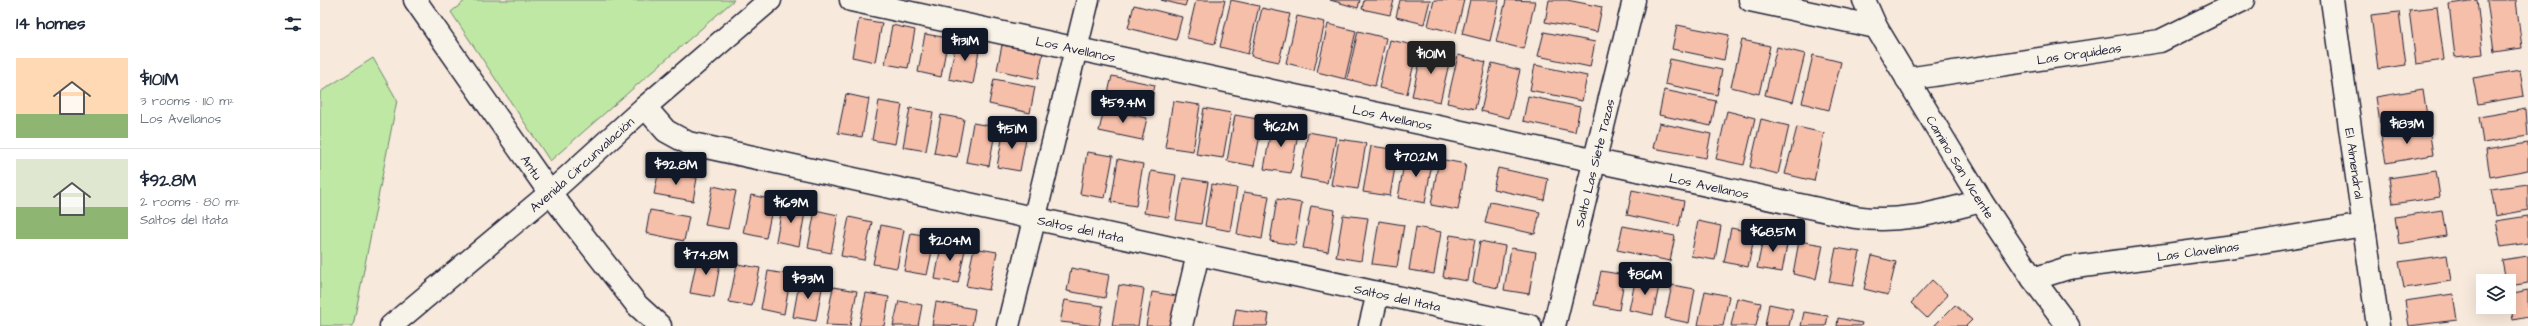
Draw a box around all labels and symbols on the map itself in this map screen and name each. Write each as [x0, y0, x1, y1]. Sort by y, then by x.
pin: $131M [937, 28, 993, 62]
street label: Los Avellanos [1034, 32, 1118, 67]
street label: Las Orquídeas [2036, 39, 2123, 69]
pin: $101M [1403, 41, 1459, 75]
pin: $59.4M [1090, 90, 1156, 124]
street label: Salto Las Siete Tazas [1571, 97, 1620, 229]
street label: Los Avellanos [1351, 101, 1434, 135]
pin: $183M [2379, 111, 2435, 145]
street label: Camino San Vicente [1921, 112, 1998, 222]
street label: Avenida Circunvalación [526, 113, 639, 217]
pin: $162M [1253, 114, 1309, 148]
pin: $151M [984, 116, 1040, 150]
street label: El Almendral [2340, 127, 2368, 200]
pin: $70.2M [1383, 144, 1449, 178]
street label: Antu [516, 152, 546, 184]
pin: $92.8M [643, 152, 709, 186]
street label: Los Avellanos [1667, 169, 1751, 204]
pin: $169M [763, 190, 819, 224]
street label: Saltos del Itata [1036, 211, 1126, 248]
pin: $68.5M [1740, 219, 1806, 253]
pin: $204M [922, 228, 978, 262]
street label: Las Clavelinas [2156, 237, 2241, 266]
pin: $74.8M [673, 242, 739, 276]
pin: $86M [1621, 262, 1669, 296]
pin: $93M [784, 266, 832, 300]
street label: Saltos del Itata [1352, 280, 1443, 316]

